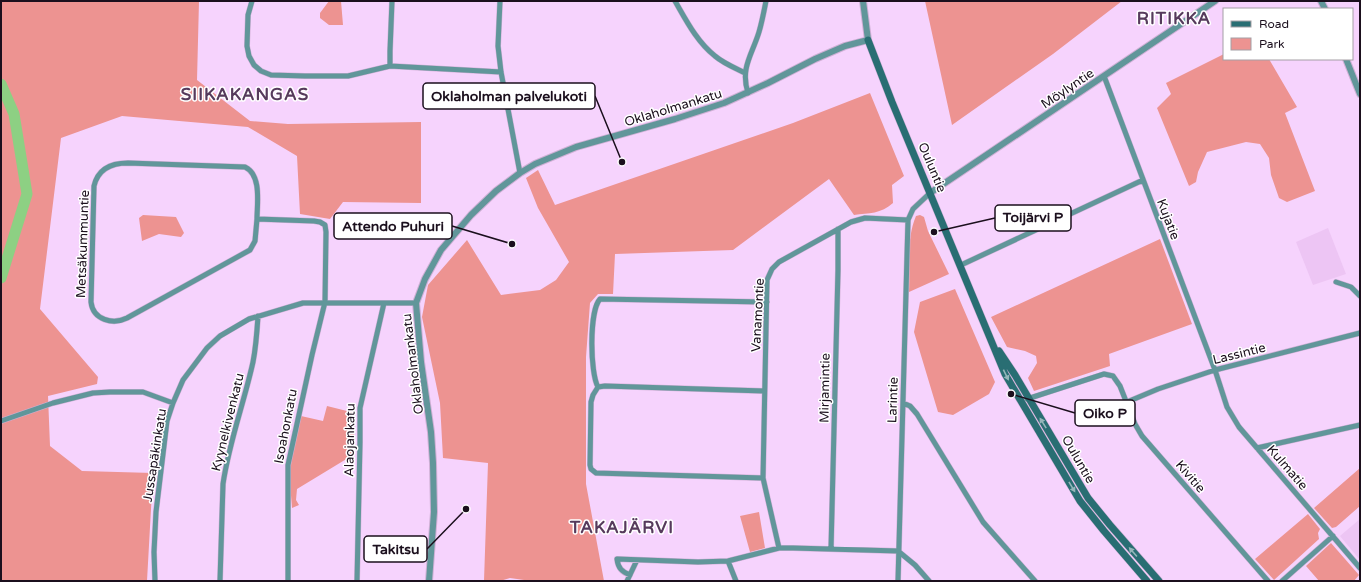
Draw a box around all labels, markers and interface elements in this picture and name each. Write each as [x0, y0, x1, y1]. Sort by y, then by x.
district label: RITIKKA [1137, 8, 1211, 29]
legend [1223, 8, 1353, 60]
text: Road [1259, 17, 1289, 31]
text: Park [1259, 37, 1285, 51]
street label: Möylyntie [1038, 65, 1097, 112]
callout: Oklaholman palvelukoti [423, 83, 595, 109]
district label: SIIKAKANGAS [181, 84, 309, 105]
street label: Oklaholmankatu [623, 85, 724, 130]
text: Oklaholman palvelukoti [431, 88, 587, 105]
street label: Ouluntie [914, 140, 950, 195]
street label: Metsäkummuntie [73, 190, 93, 298]
street label: Kujatie [1153, 197, 1183, 242]
callout: Toijärvi P [995, 205, 1071, 231]
text: Toijärvi P [1002, 209, 1064, 226]
callout: Attendo Puhuri [334, 213, 452, 239]
text: Attendo Puhuri [342, 218, 444, 235]
street label: Vanamontie [748, 278, 768, 352]
street label: Oklaholmankatu [399, 313, 427, 415]
street label: Lassintie [1211, 340, 1267, 368]
street label: Mirjamintie [816, 353, 834, 423]
one-way arrow [1003, 369, 1009, 381]
street label: Kyynelkivenkatu [208, 372, 248, 473]
street label: Larintie [884, 377, 902, 423]
street label: Isoahonkatu [271, 387, 301, 465]
callout: Oiko P [1075, 400, 1135, 426]
street label: Alaojankatu [341, 403, 359, 477]
text: Oiko P [1083, 405, 1127, 422]
street label: Jussapäkinkatu [140, 407, 170, 503]
one-way arrow [1040, 417, 1047, 429]
street label: Ouluntie [1058, 433, 1098, 486]
street label: Kulmatie [1263, 442, 1311, 493]
street label: Kivitie [1172, 457, 1209, 496]
one-way arrow [1068, 481, 1075, 493]
district label: TAKAJÄRVI [569, 517, 674, 538]
callout: Takitsu [364, 536, 427, 562]
text: Takitsu [372, 541, 419, 558]
one-way arrow [1129, 546, 1138, 557]

